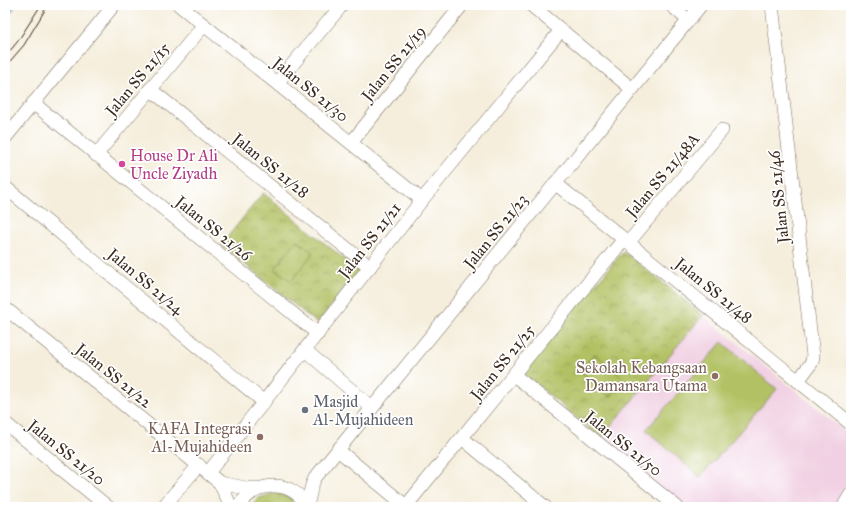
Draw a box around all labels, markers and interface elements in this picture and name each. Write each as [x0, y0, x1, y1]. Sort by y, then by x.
street label: Jalan SS 21/19 [356, 22, 430, 107]
street label: Jalan SS 21/15 [100, 38, 175, 122]
street label: Jalan SS 21/30 [267, 52, 352, 127]
street label: Jalan SS 21/28 [226, 128, 313, 203]
street label: Jalan SS 21/48A [620, 129, 704, 224]
place label: House Dr Ali Uncle Ziyadh [130, 146, 218, 183]
street label: Jalan SS 21/46 [764, 149, 794, 246]
marker: House Dr Ali Uncle Ziyadh [117, 159, 127, 169]
street label: Jalan SS 21/23 [458, 190, 532, 275]
street label: Jalan SS 21/26 [170, 191, 256, 266]
street label: Jalan SS 21/21 [333, 199, 406, 284]
street label: Jalan SS 21/24 [102, 243, 188, 320]
street label: Jalan SS 21/48 [669, 252, 756, 328]
street label: Jalan SS 21/25 [465, 320, 540, 406]
street label: Jalan SS 21/22 [70, 338, 156, 413]
place label: Sekolah Kebangsaan Damansara Utama [576, 358, 707, 395]
marker: Sekolah Kebangsaan Damansara Utama [710, 371, 720, 381]
place label: Masjid Al-Mujahideen [312, 392, 414, 429]
marker: Masjid Al-Mujahideen [300, 405, 310, 415]
street label: Jalan SS 21/50 [579, 405, 666, 481]
street label: Jalan SS 21/20 [22, 414, 109, 490]
place label: KAFA Integrasi Al-Mujahideen [148, 419, 253, 456]
marker: KAFA Integrasi Al-Mujahideen [255, 432, 265, 442]

